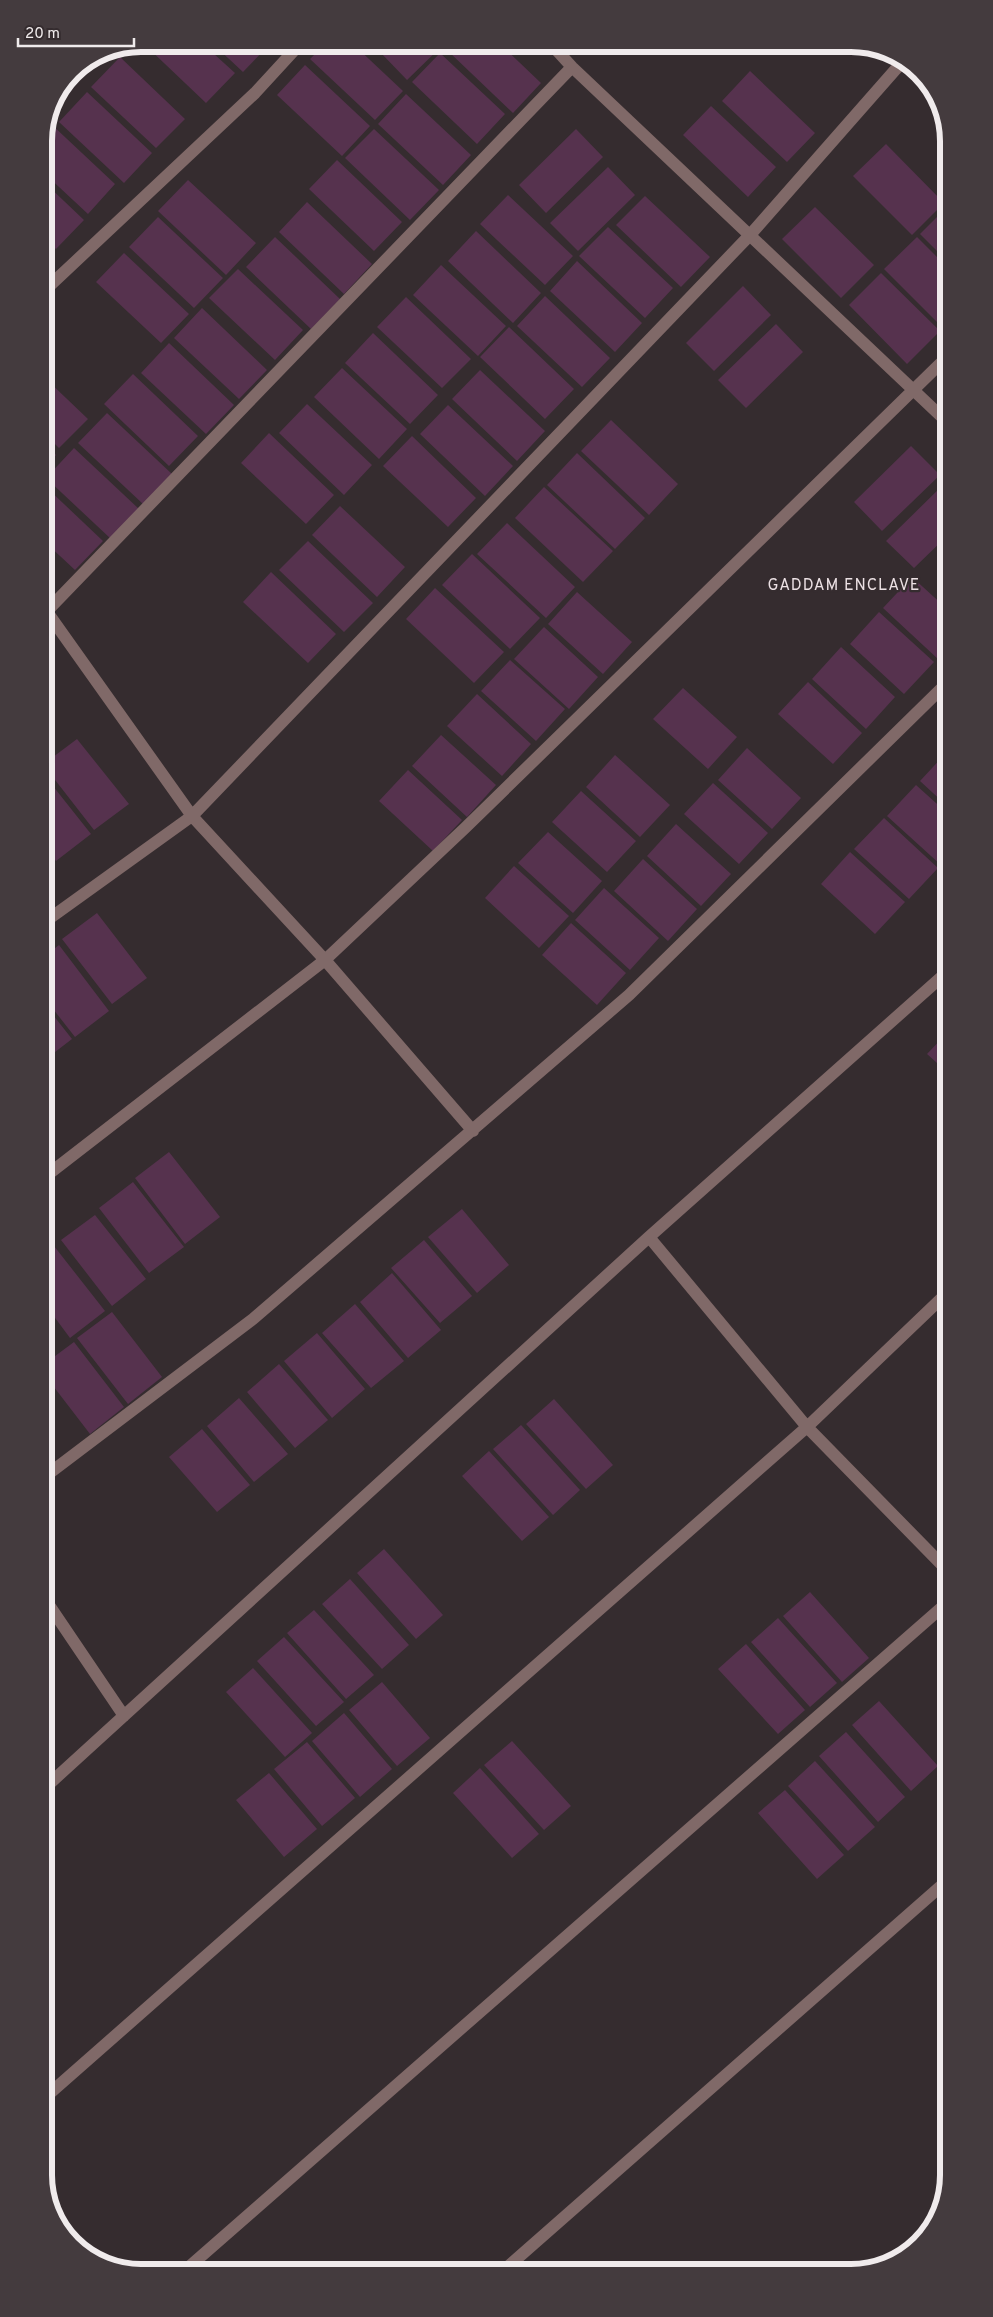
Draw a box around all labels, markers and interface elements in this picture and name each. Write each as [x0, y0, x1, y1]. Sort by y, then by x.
scale bar [18, 15, 134, 47]
text: 20 m [25, 25, 60, 44]
district label: GADDAM ENCLAVE [768, 576, 920, 596]

